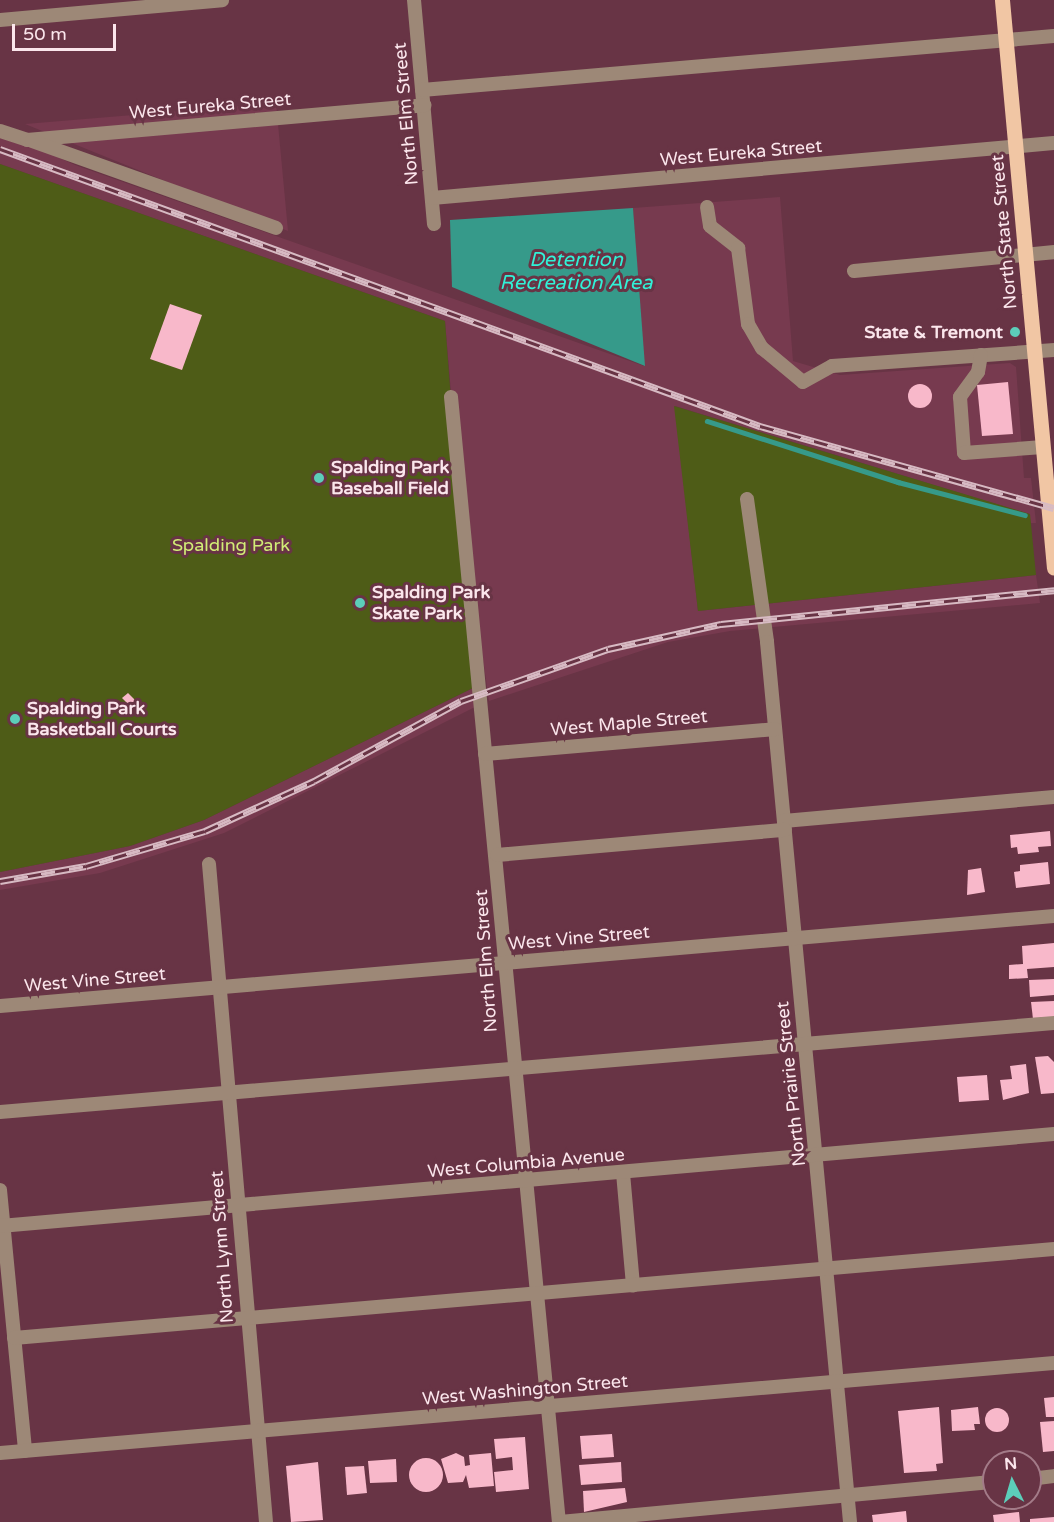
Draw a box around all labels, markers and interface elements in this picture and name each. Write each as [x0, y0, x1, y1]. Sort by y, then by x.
scale bar [15, 12, 118, 50]
text: 50 m [23, 23, 67, 45]
street label: North Elm Street [389, 42, 423, 186]
street label: West Eureka Street [128, 88, 292, 124]
street label: West Eureka Street [659, 135, 823, 171]
street label: North State Street [986, 154, 1022, 310]
water label: Detention Recreation Area [500, 249, 652, 296]
place label: State & Tremont [864, 321, 1003, 343]
marker: State & Tremont [1008, 325, 1022, 339]
place label: Spalding Park Baseball Field [331, 457, 449, 500]
marker: Spalding Park Baseball Field [312, 471, 326, 485]
park label: Spalding Park [172, 534, 290, 556]
place label: Spalding Park Skate Park [372, 582, 490, 624]
marker: Spalding Park Skate Park [353, 596, 367, 610]
place label: Spalding Park Basketball Courts [27, 698, 177, 740]
street label: West Maple Street [550, 705, 708, 741]
marker: Spalding Park Basketball Courts [8, 712, 22, 726]
street label: North Elm Street [470, 889, 502, 1033]
street label: West Vine Street [507, 921, 651, 955]
street label: West Vine Street [23, 963, 167, 997]
street label: North Prairie Street [772, 1000, 810, 1168]
street label: West Columbia Avenue [426, 1144, 626, 1182]
street label: North Lynn Street [206, 1170, 238, 1324]
street label: West Washington Street [421, 1370, 629, 1410]
north arrow [982, 1450, 1042, 1510]
text: N [1003, 1454, 1018, 1475]

